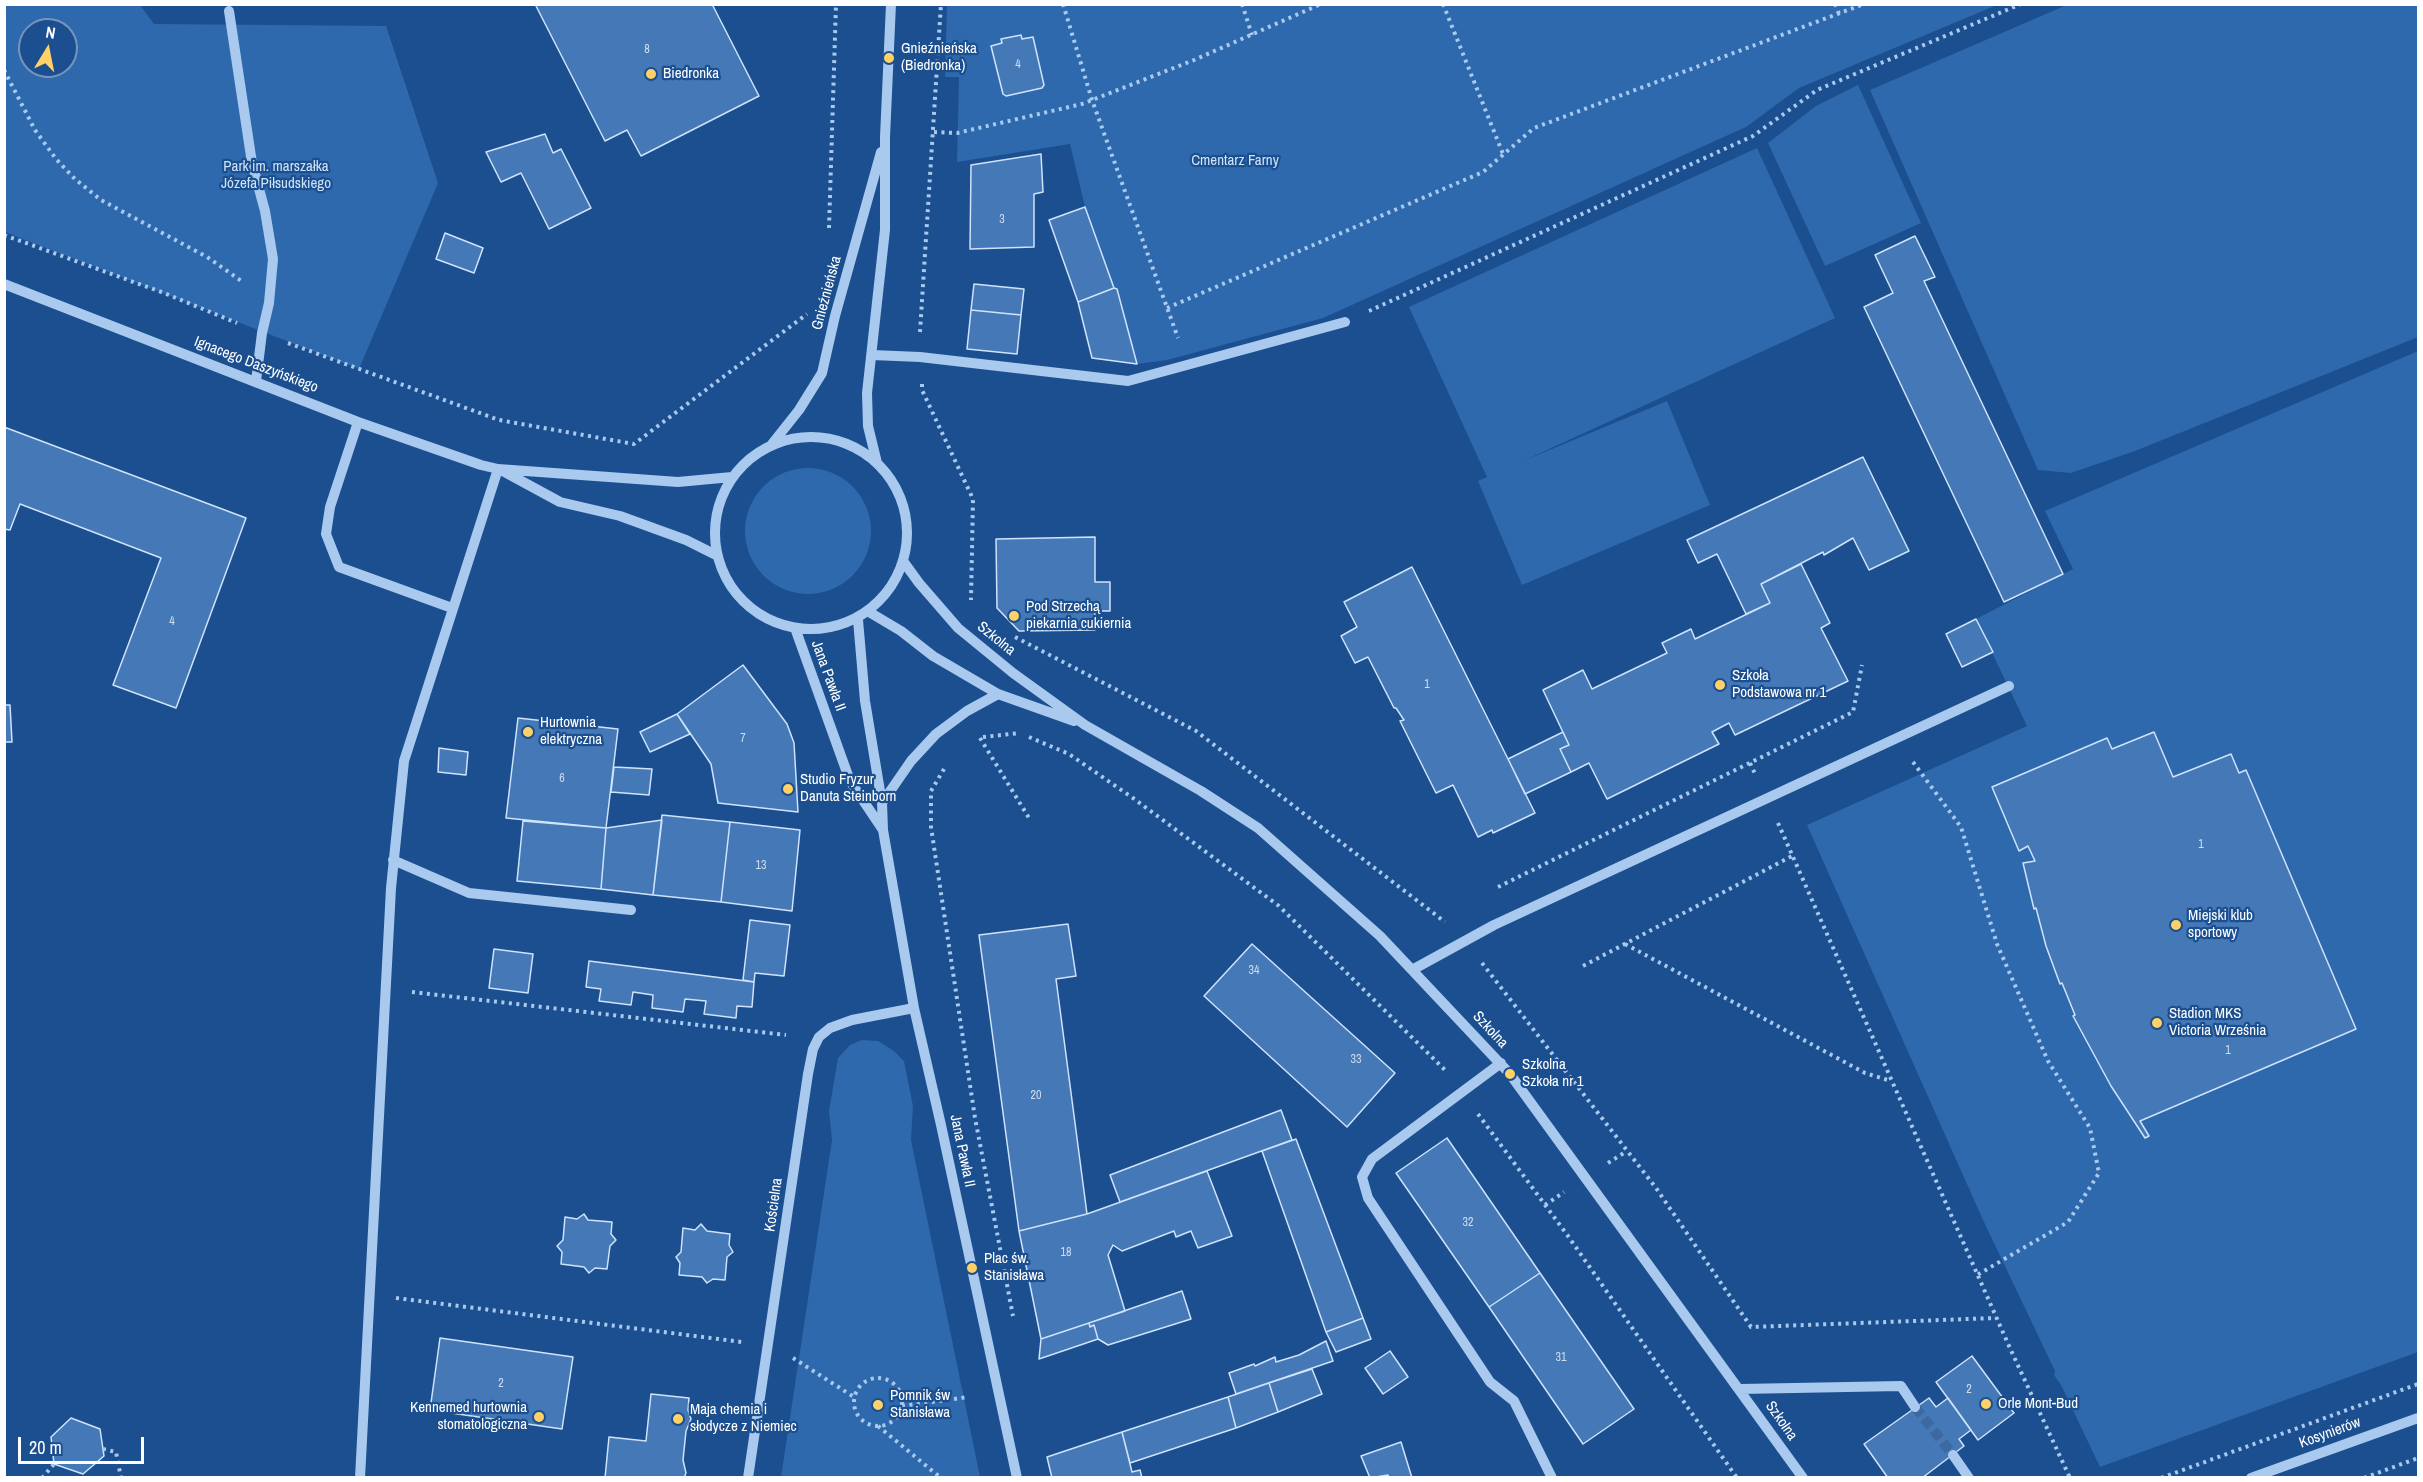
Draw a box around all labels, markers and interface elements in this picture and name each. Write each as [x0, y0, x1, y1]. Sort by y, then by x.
north arrow [18, 18, 78, 78]
text: N [44, 21, 57, 44]
place label: Gnieźnieńska (Biedronka) [901, 40, 977, 75]
house number: 8 [644, 43, 650, 57]
marker: Gnieźnieńska (Biedronka) [882, 51, 896, 65]
house number: 4 [1015, 58, 1021, 72]
place label: Biedronka [663, 65, 719, 83]
marker: Biedronka [644, 67, 658, 81]
park label: Cmentarz Farny [1191, 152, 1279, 170]
park label: Park im. marszałka Józefa Piłsudskiego [221, 158, 331, 193]
house number: 3 [999, 213, 1005, 227]
street label: Gnieźnieńska [808, 254, 846, 332]
street label: Ignacego Daszyńskiego [191, 333, 321, 397]
place label: Pod Strzechą piekarnia cukiernia [1026, 598, 1131, 633]
marker: Pod Strzechą piekarnia cukiernia [1007, 609, 1021, 623]
house number: 4 [169, 615, 175, 629]
street label: Szkolna [973, 618, 1019, 660]
street label: Jana Pawła II [807, 638, 849, 714]
place label: Szkoła Podstawowa nr 1 [1732, 667, 1826, 702]
house number: 1 [1424, 678, 1430, 692]
marker: Szkoła Podstawowa nr 1 [1713, 678, 1727, 692]
place label: Hurtownia elektryczna [540, 714, 602, 749]
marker: Hurtownia elektryczna [521, 725, 535, 739]
house number: 7 [740, 732, 746, 746]
place label: Studio Fryzur Danuta Steinborn [800, 771, 896, 806]
house number: 6 [559, 772, 565, 786]
marker: Studio Fryzur Danuta Steinborn [781, 782, 795, 796]
house number: 1 [2198, 838, 2204, 852]
house number: 13 [756, 859, 766, 873]
place label: Miejski klub sportowy [2188, 907, 2253, 942]
marker: Miejski klub sportowy [2169, 918, 2183, 932]
house number: 34 [1249, 964, 1259, 978]
place label: Stadion MKS Victoria Września [2169, 1005, 2266, 1040]
street label: Szkolna [1468, 1008, 1512, 1052]
marker: Stadion MKS Victoria Września [2150, 1016, 2164, 1030]
house number: 1 [2225, 1044, 2231, 1058]
house number: 33 [1351, 1053, 1361, 1067]
place label: Szkolna Szkoła nr 1 [1522, 1056, 1584, 1091]
marker: Szkolna Szkoła nr 1 [1503, 1067, 1517, 1081]
house number: 20 [1031, 1089, 1041, 1103]
street label: Jana Pawła II [946, 1113, 978, 1189]
street label: Kościelna [761, 1177, 787, 1233]
house number: 32 [1463, 1216, 1473, 1230]
house number: 18 [1061, 1246, 1071, 1260]
place label: Plac św. Stanisława [984, 1250, 1044, 1285]
marker: Plac św. Stanisława [965, 1261, 979, 1275]
house number: 31 [1556, 1351, 1566, 1365]
house number: 2 [498, 1377, 504, 1391]
house number: 2 [1966, 1383, 1972, 1397]
place label: Pomnik św Stanisława [890, 1387, 950, 1422]
place label: Orle Mont-Bud [1998, 1395, 2078, 1413]
marker: Orle Mont-Bud [1979, 1397, 1993, 1411]
marker: Pomnik św Stanisława [871, 1398, 885, 1412]
street label: Szkolna [1761, 1398, 1801, 1444]
place label: Kennemed hurtownia stomatologiczna [410, 1399, 527, 1434]
place label: Maja chemia i słodycze z Niemiec [690, 1401, 797, 1436]
marker: Kennemed hurtownia stomatologiczna [532, 1410, 546, 1424]
marker: Maja chemia i słodycze z Niemiec [671, 1412, 685, 1426]
street label: Kosynierów [2297, 1414, 2363, 1452]
scale bar [21, 1425, 147, 1463]
text: 20 m [29, 1435, 62, 1460]

